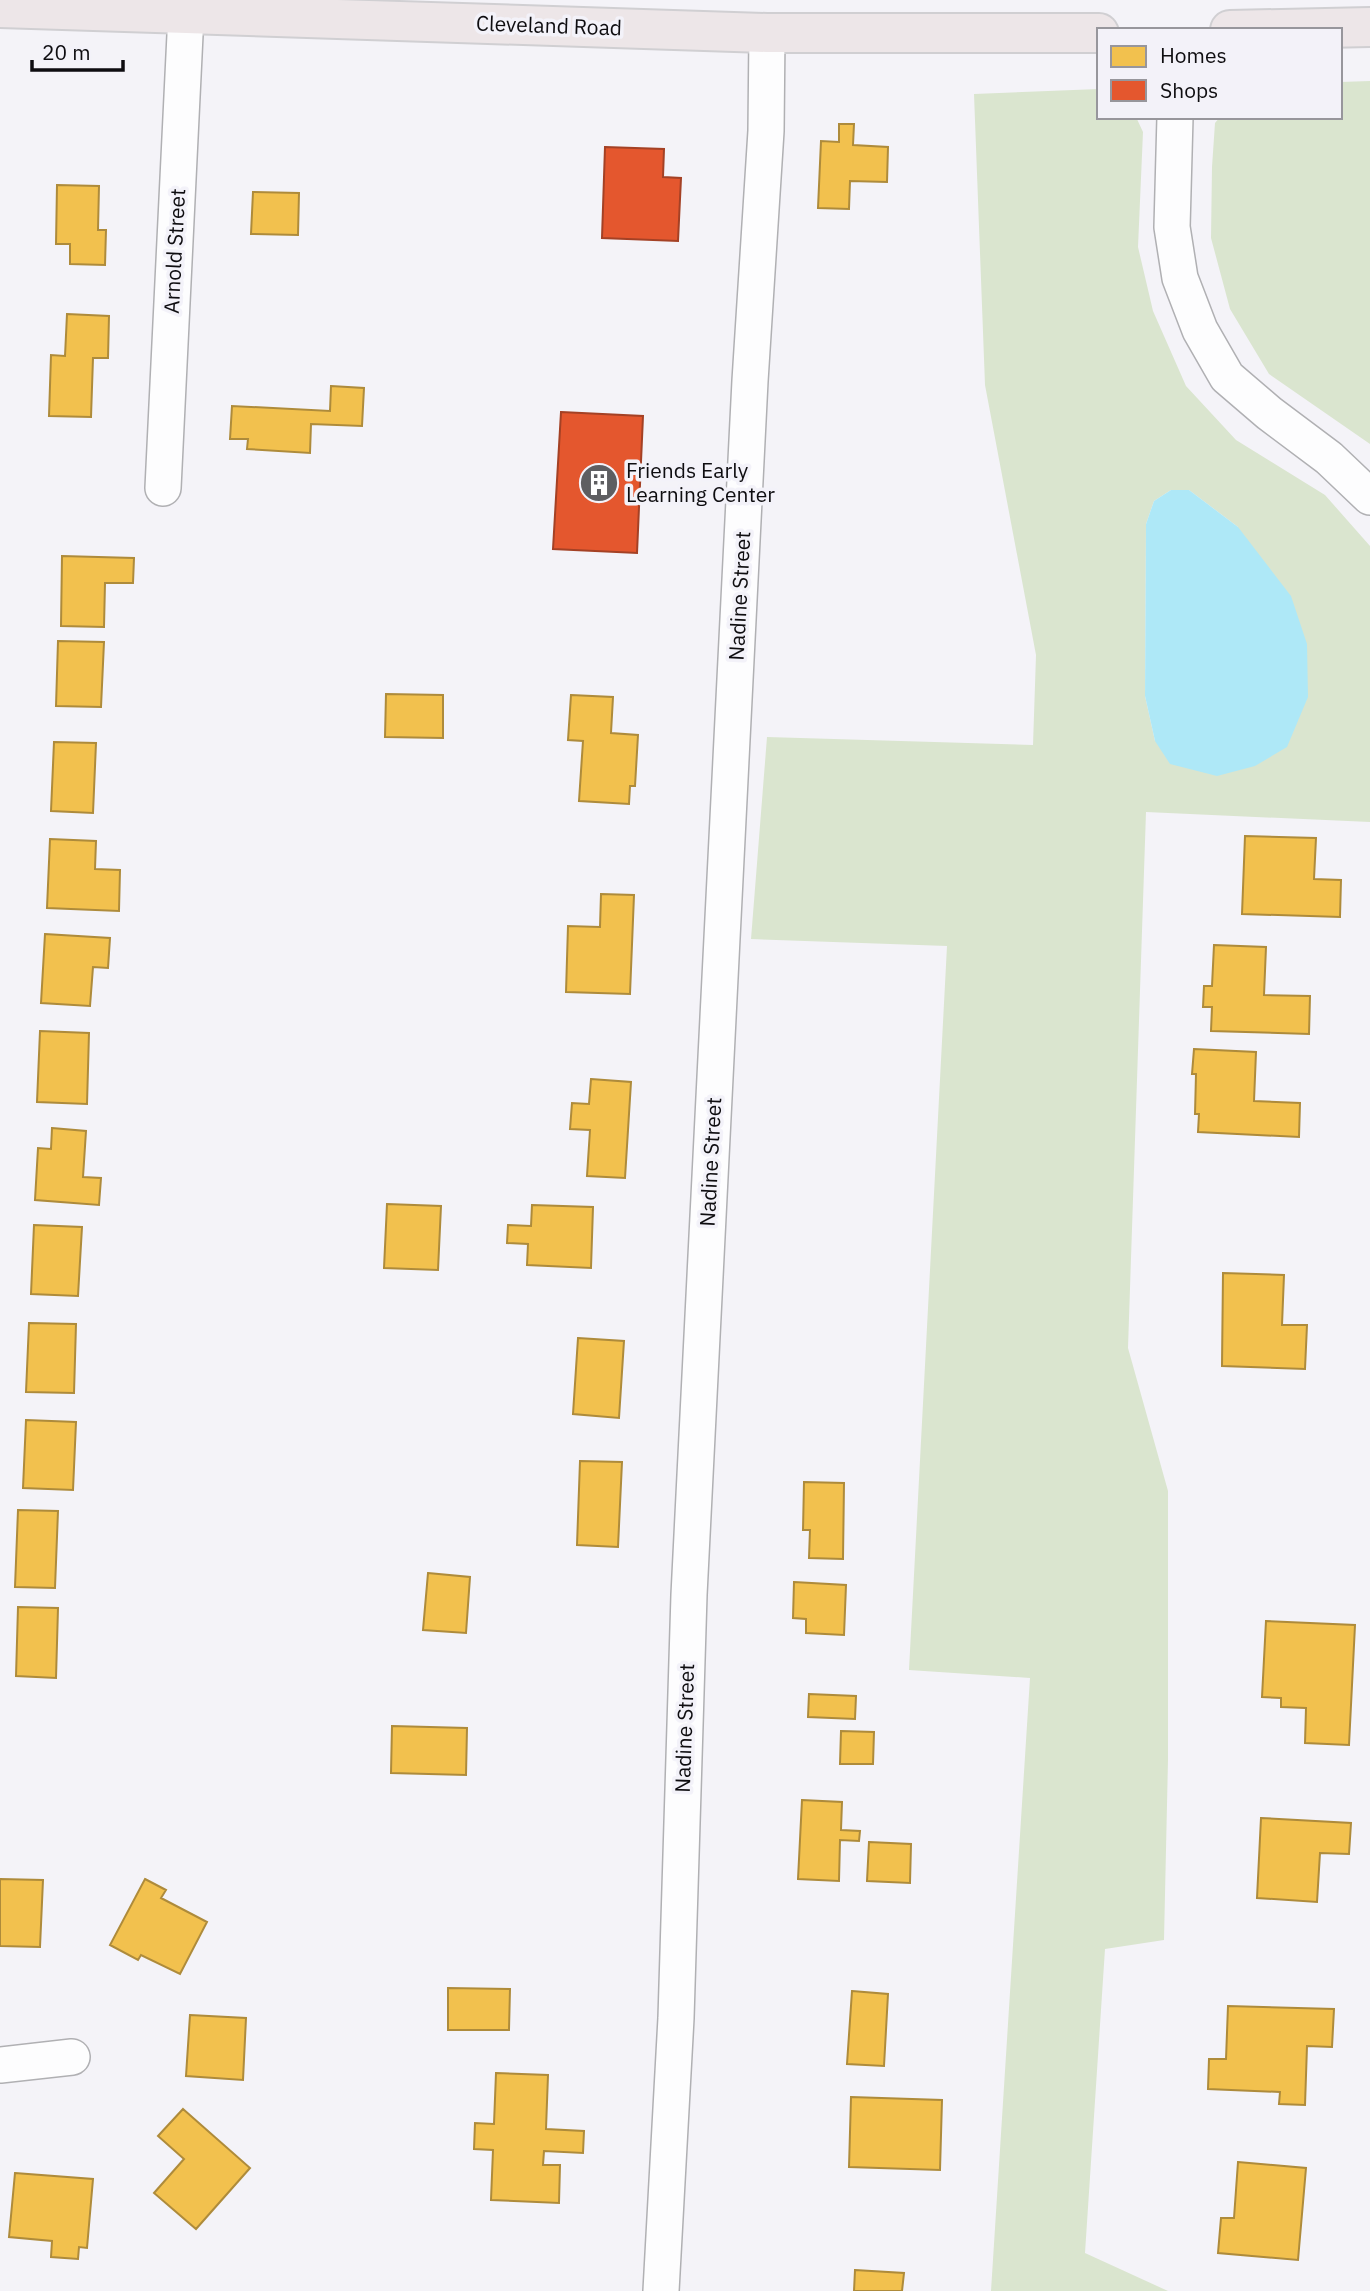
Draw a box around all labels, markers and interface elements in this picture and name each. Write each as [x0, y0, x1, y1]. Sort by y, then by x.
street label: Cleveland Road [476, 8, 623, 42]
scale bar [32, 28, 122, 72]
legend [1097, 28, 1342, 119]
text: 20 m [42, 38, 91, 66]
text: Homes [1160, 41, 1227, 69]
text: Shops [1160, 76, 1218, 104]
street label: Arnold Street [157, 188, 191, 314]
place label: Friends Early Learning Center [626, 456, 775, 508]
building icon: Friends Early Learning Center [578, 462, 620, 504]
street label: Nadine Street [722, 531, 756, 661]
street label: Nadine Street [693, 1097, 727, 1227]
street label: Nadine Street [668, 1663, 700, 1793]

